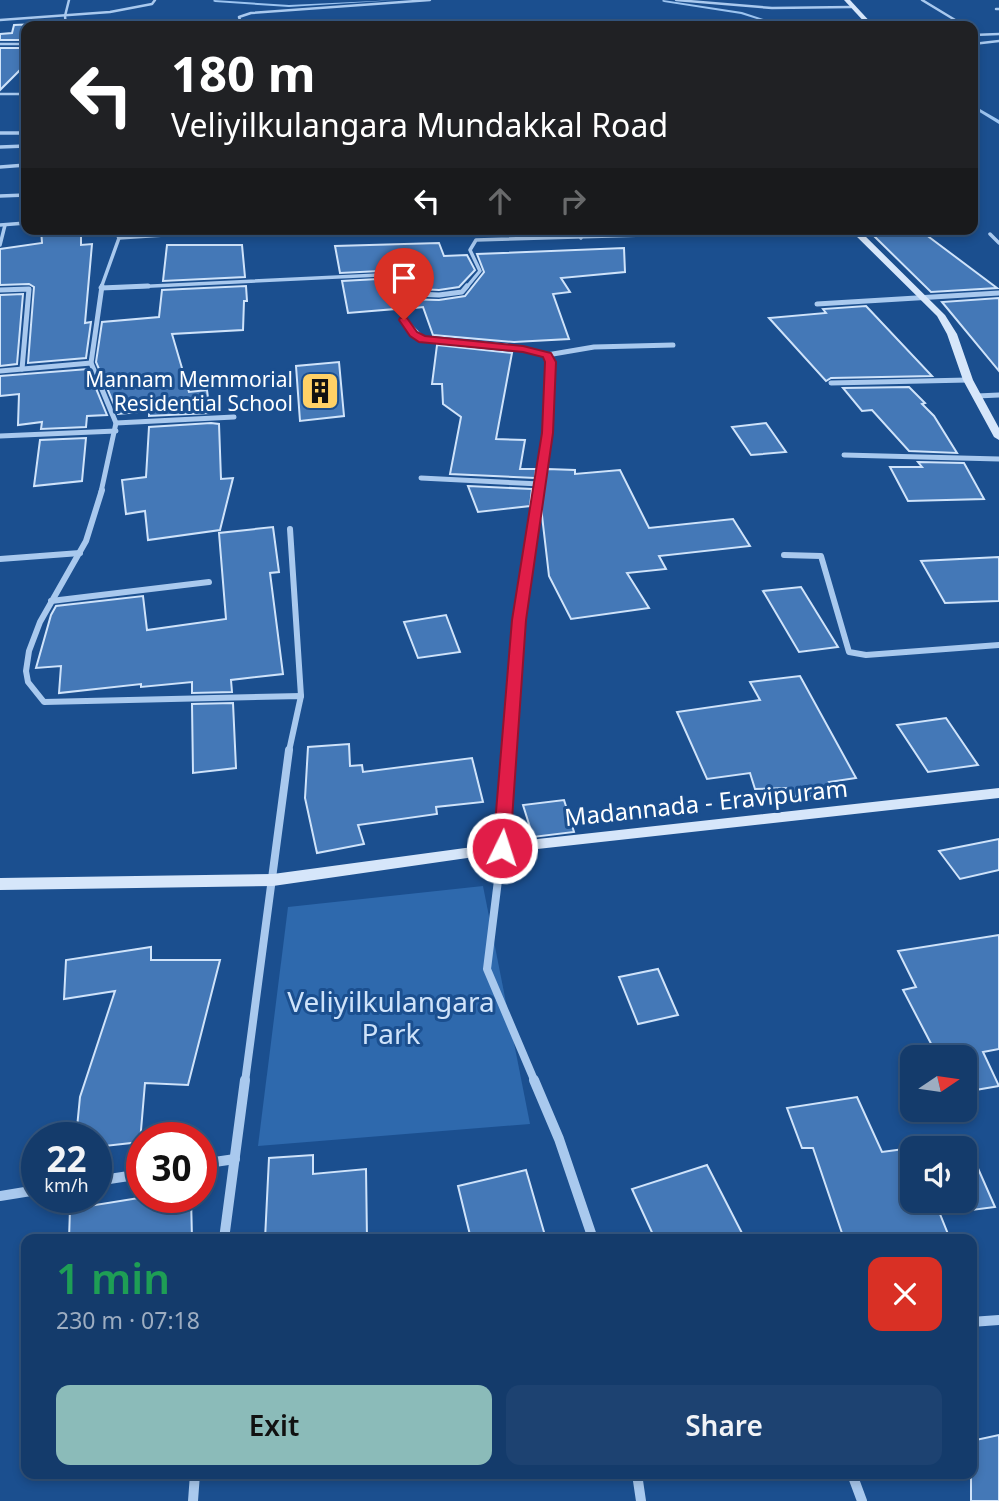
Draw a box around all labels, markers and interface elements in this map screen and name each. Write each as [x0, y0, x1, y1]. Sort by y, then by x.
text: 180 m [171, 40, 316, 106]
icon: left [56, 49, 147, 140]
text: Veliyilkulangara Mundakkal Road [171, 103, 668, 146]
icon: left [408, 182, 446, 220]
icon: ahead [481, 182, 519, 220]
icon: right [554, 182, 592, 220]
pin [374, 248, 434, 320]
icon: arrive [385, 259, 423, 297]
place label: Mannam Memmorial Residential School [85, 365, 293, 417]
building icon: Mannam Memmorial Residential School [299, 370, 341, 412]
street label: Madannada - Eravipuram [563, 771, 849, 833]
position arrow [465, 811, 539, 885]
park label: Veliyilkulangara Park [287, 982, 495, 1052]
north arrow [900, 1045, 976, 1122]
map controls [900, 1045, 977, 1213]
speed limit sign: 30 [126, 1122, 217, 1213]
text: 22 [46, 1135, 87, 1182]
button: sound [900, 1136, 977, 1213]
text: km/h [44, 1173, 89, 1197]
text: 1 min [56, 1249, 170, 1306]
button: close [868, 1257, 942, 1331]
text: 230 m · 07:18 [56, 1304, 200, 1336]
button: Exit [56, 1385, 492, 1465]
button: Share [506, 1385, 942, 1465]

